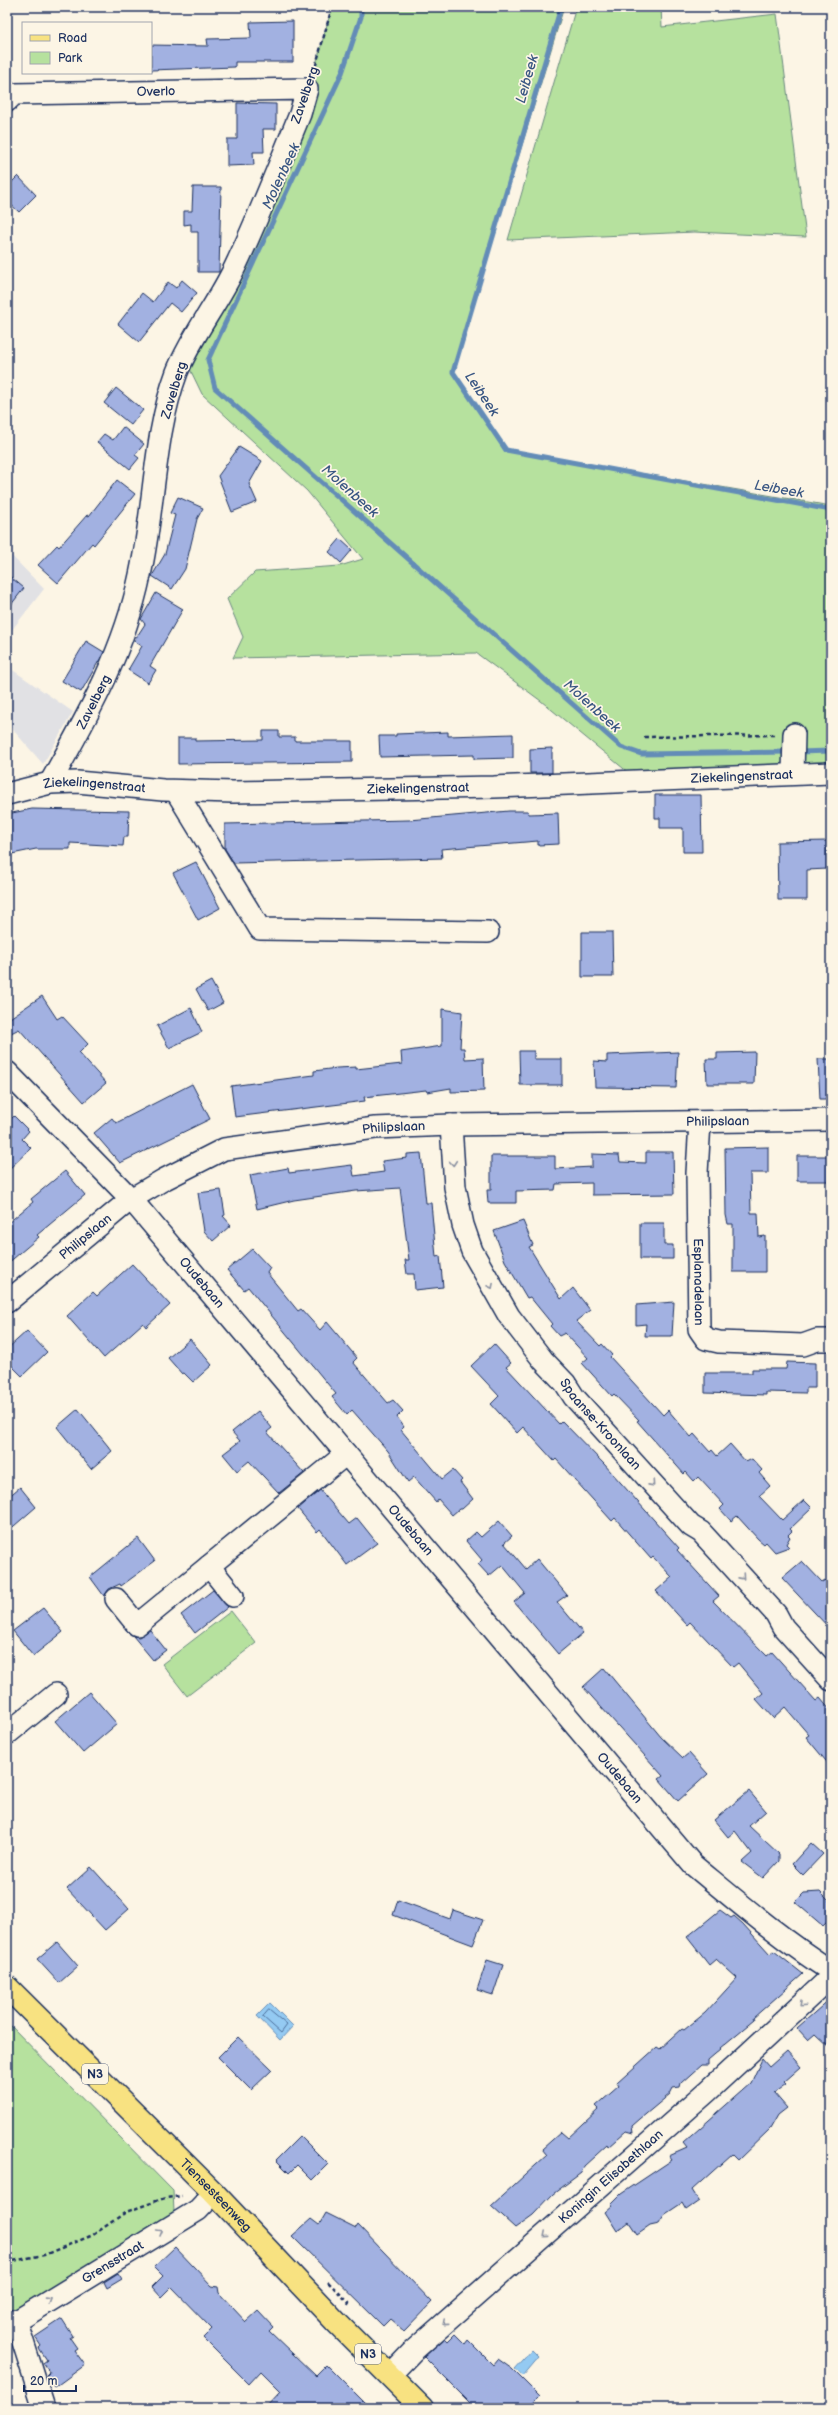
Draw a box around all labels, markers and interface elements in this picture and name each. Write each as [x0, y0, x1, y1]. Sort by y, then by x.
legend [22, 22, 152, 74]
text: Road [58, 31, 87, 46]
text: Park [58, 51, 82, 66]
water label: Leibeek [512, 52, 542, 105]
street label: Zavelberg [288, 65, 322, 126]
street label: Overlo [137, 83, 176, 100]
water label: Molenbeek [258, 139, 304, 212]
street label: Zavelberg [157, 359, 190, 422]
water label: Leibeek [461, 369, 504, 420]
water label: Molenbeek [318, 461, 383, 522]
water label: Leibeek [753, 476, 806, 502]
street label: Zavelberg [73, 672, 115, 733]
water label: Molenbeek [560, 676, 625, 737]
street label: Ziekelingenstraat [690, 767, 793, 787]
street label: Ziekelingenstraat [41, 774, 146, 796]
street label: Ziekelingenstraat [366, 779, 469, 797]
street label: Philipslaan [686, 1113, 749, 1130]
street label: Philipslaan [361, 1118, 426, 1138]
one-way arrow [449, 1160, 458, 1166]
street label: Philipslaan [56, 1210, 115, 1263]
street label: Esplanadelaan [690, 1238, 707, 1326]
street label: Oudebaan [176, 1254, 228, 1311]
one-way arrow [486, 1281, 494, 1289]
street label: Spaanse-Kroonlaan [556, 1375, 644, 1473]
one-way arrow [648, 1479, 655, 1486]
street label: Oudebaan [385, 1502, 437, 1559]
one-way arrow [737, 1572, 745, 1580]
street label: Oudebaan [594, 1749, 646, 1807]
one-way arrow [799, 1999, 807, 2006]
road number: N3 [82, 2064, 108, 2084]
street label: Koningin Elisabethlaan [555, 2126, 667, 2227]
street label: Tiensesteenweg [176, 2156, 255, 2236]
one-way arrow [156, 2229, 163, 2236]
one-way arrow [542, 2230, 550, 2237]
street label: Grensstraat [79, 2237, 146, 2287]
one-way arrow [45, 2297, 52, 2304]
one-way arrow [442, 2318, 450, 2326]
road number: N3 [355, 2344, 381, 2364]
scale bar [24, 2367, 76, 2393]
text: 20 m [30, 2374, 57, 2389]

